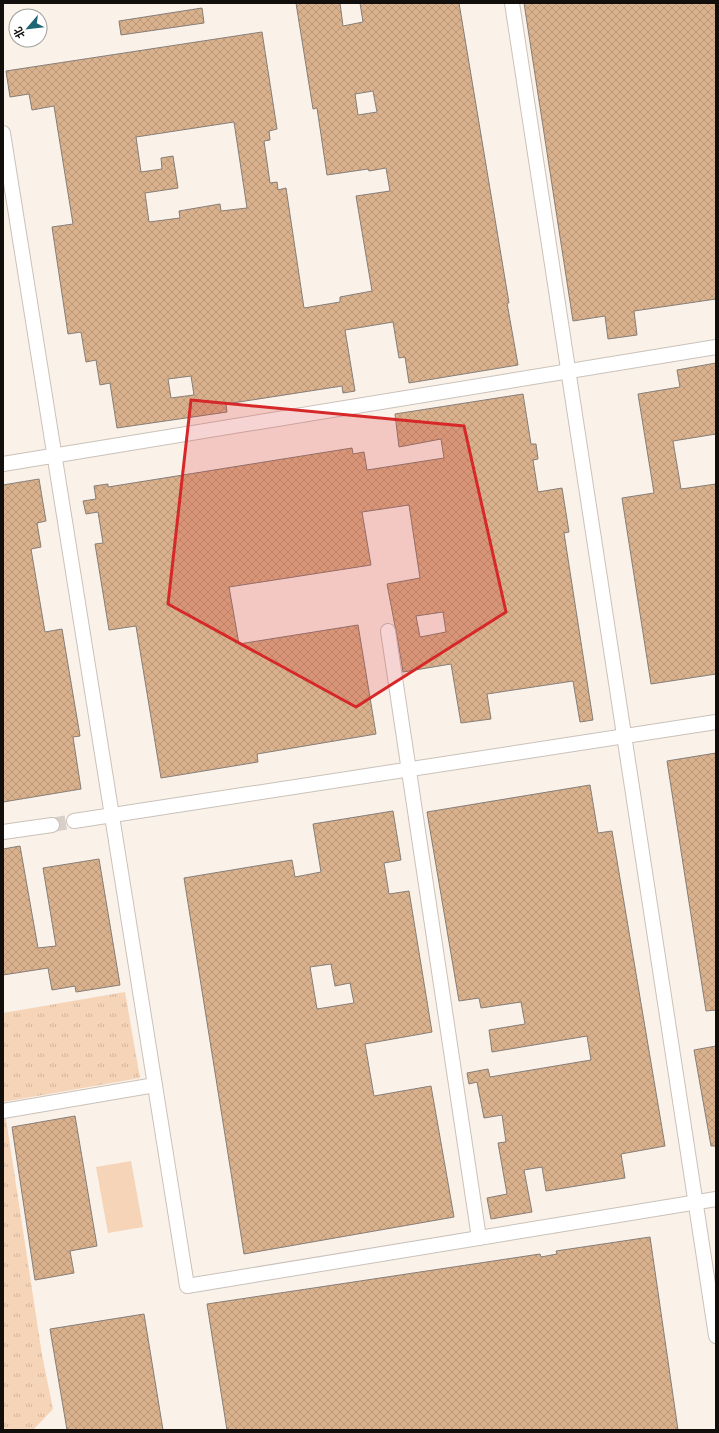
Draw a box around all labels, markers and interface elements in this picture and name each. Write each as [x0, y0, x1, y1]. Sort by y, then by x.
north arrow [8, 8, 48, 48]
text: 北 [10, 24, 29, 41]

